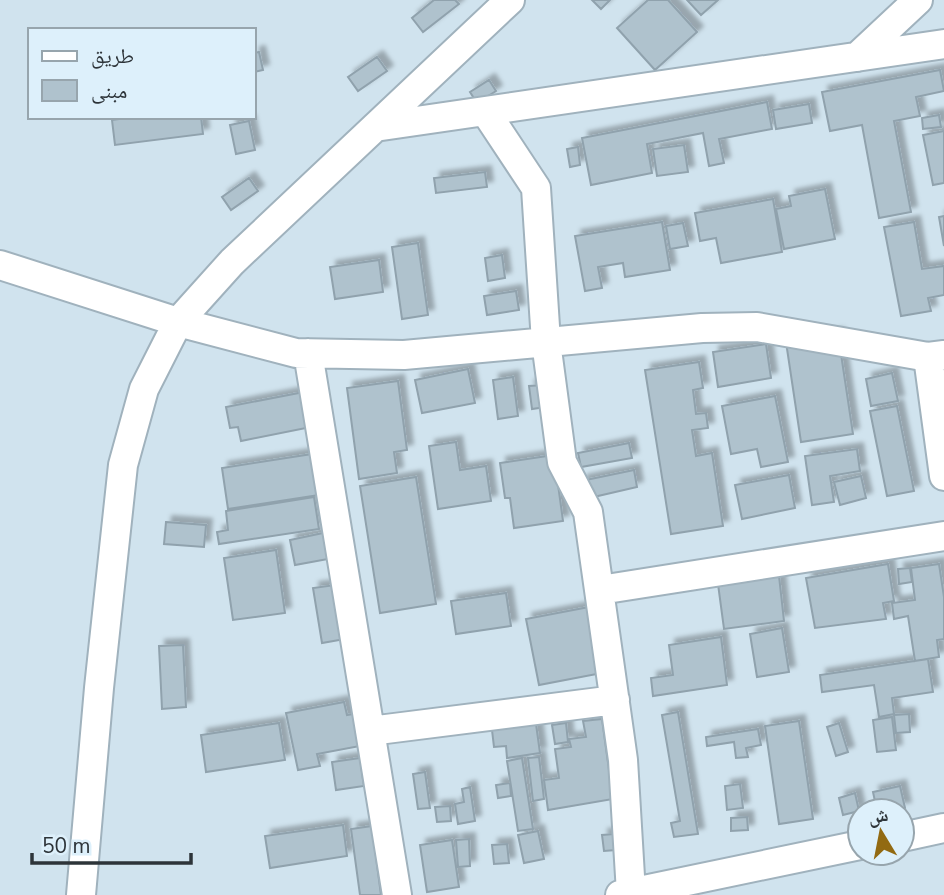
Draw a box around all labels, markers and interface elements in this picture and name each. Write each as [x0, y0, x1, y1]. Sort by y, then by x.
legend [28, 28, 256, 119]
text: طريق [91, 42, 134, 70]
text: مبنى [91, 77, 127, 105]
north arrow [846, 797, 916, 867]
text: ش [866, 802, 890, 831]
scale bar [32, 822, 191, 866]
text: 50 m [42, 832, 91, 860]

